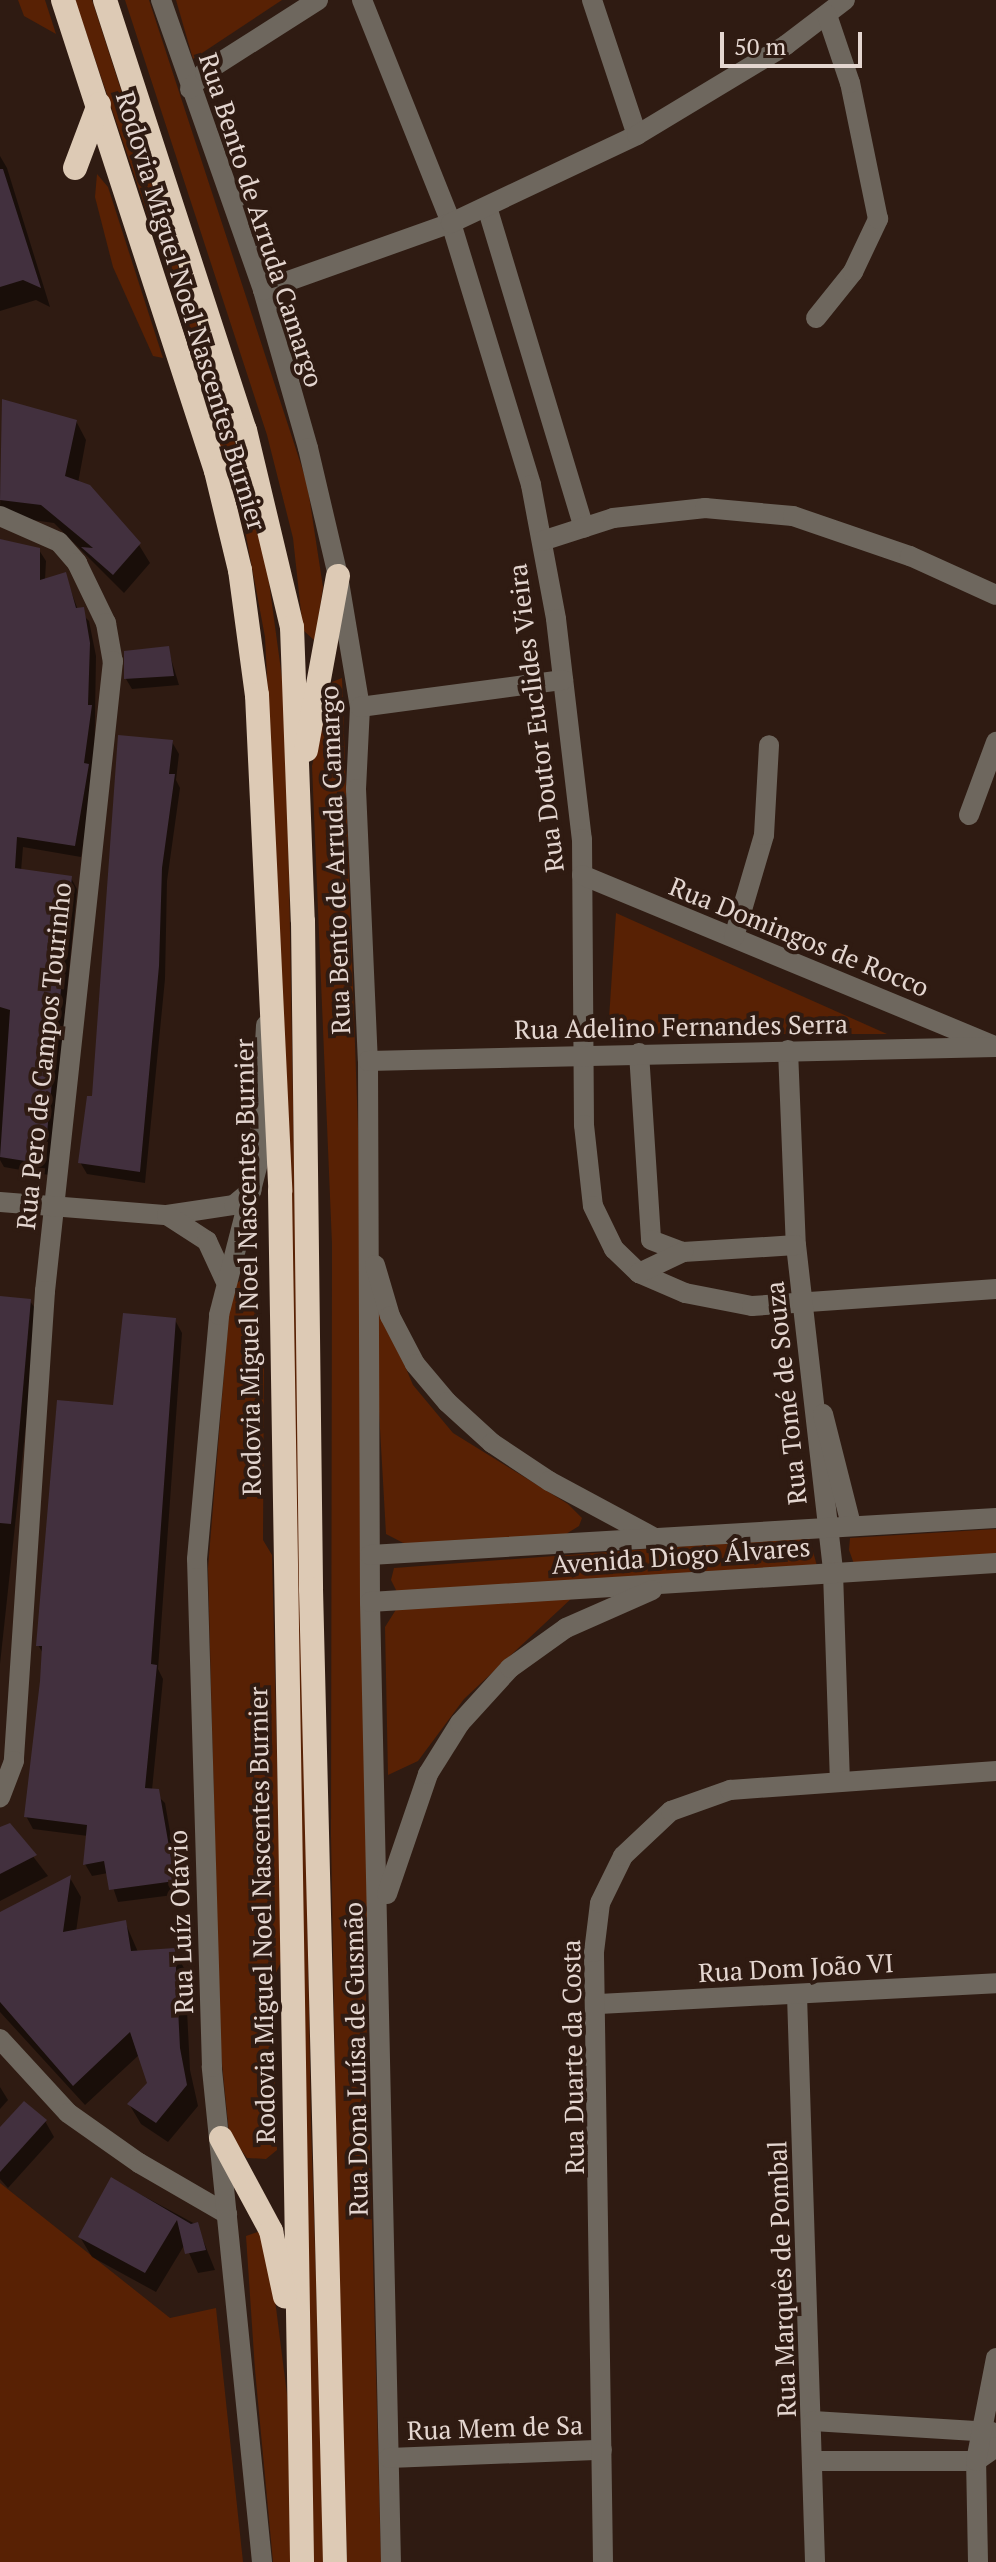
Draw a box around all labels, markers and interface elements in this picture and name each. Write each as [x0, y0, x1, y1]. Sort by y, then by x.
scale bar [724, 16, 866, 66]
text: 50 m [734, 30, 786, 62]
street label: Rua Bento de Arruda Camargo [192, 49, 330, 391]
street label: Rodovia Miguel Noel Nascentes Burnier [109, 88, 273, 534]
street label: Rua Doutor Euclides Vieira [502, 562, 570, 874]
street label: Rua Bento de Arruda Camargo [313, 685, 357, 1035]
street label: Rua Domingos de Rocco [665, 871, 933, 1003]
street label: Rua Pero de Campos Tourinho [10, 881, 78, 1231]
street label: Rua Adelino Fernandes Serra [514, 1008, 848, 1046]
street label: Rodovia Miguel Noel Nascentes Burnier [228, 1038, 268, 1496]
street label: Rua Tomé de Souza [759, 1280, 813, 1506]
street label: Avenida Diogo Álvares [550, 1531, 812, 1581]
street label: Rodovia Miguel Noel Nascentes Burnier [242, 1686, 282, 2144]
street label: Rua Luíz Otávio [162, 1829, 200, 2015]
street label: Rua Dona Luísa de Gusmão [338, 1902, 374, 2216]
street label: Rua Duarte da Costa [555, 1939, 591, 2175]
street label: Rua Dom João VI [697, 1947, 895, 1989]
street label: Rua Marquês de Pombal [762, 2140, 802, 2418]
street label: Rua Mem de Sa [406, 2409, 584, 2447]

